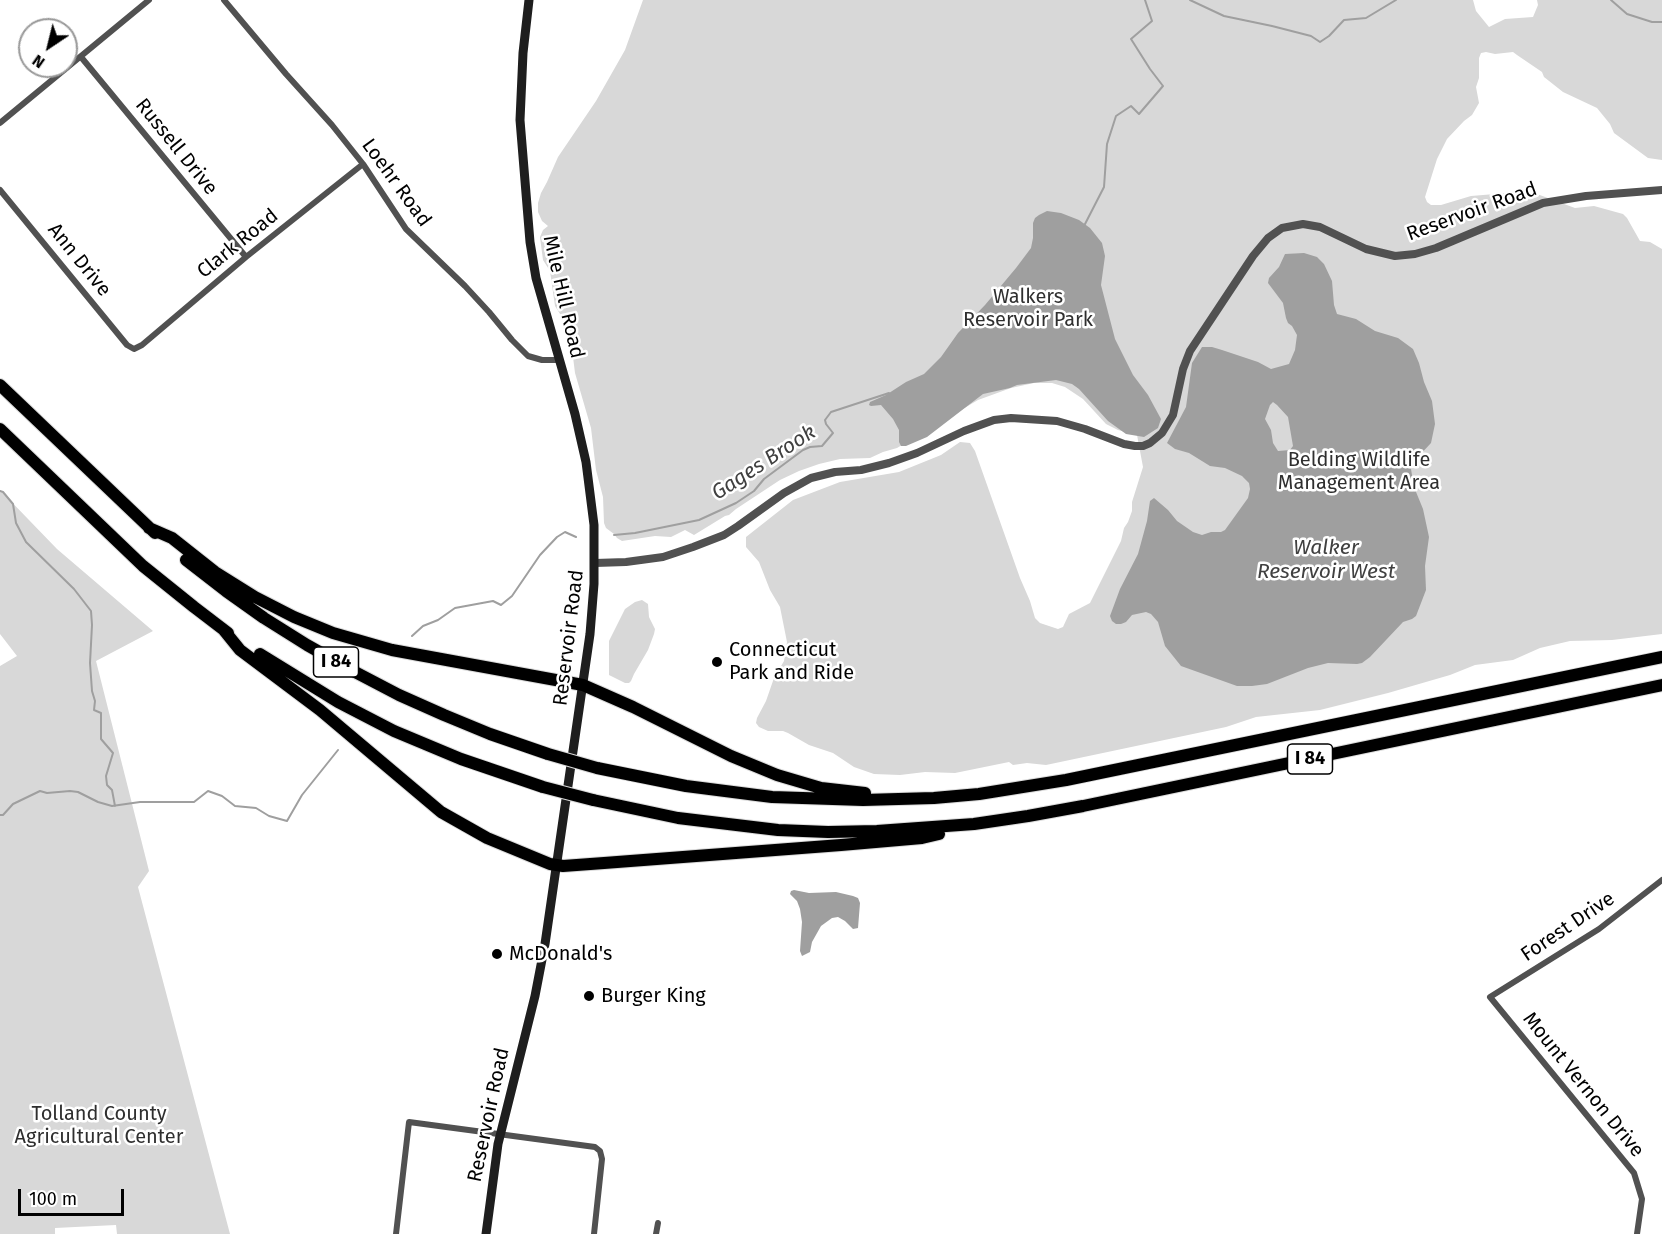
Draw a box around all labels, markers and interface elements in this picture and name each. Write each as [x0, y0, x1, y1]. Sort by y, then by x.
north arrow [18, 18, 78, 78]
text: N [29, 51, 48, 72]
street label: Russell Drive [130, 94, 222, 200]
street label: Loehr Road [356, 134, 436, 232]
street label: Reservoir Road [1404, 177, 1540, 247]
street label: Clark Road [193, 204, 283, 284]
street label: Ann Drive [42, 219, 116, 301]
street label: Mile Hill Road [537, 233, 589, 361]
park label: Walkers Reservoir Park [963, 285, 1093, 332]
water label: Gages Brook [707, 420, 821, 506]
park label: Belding Wildlife Management Area [1278, 448, 1440, 495]
water label: Walker Reservoir West [1257, 535, 1395, 585]
street label: Reservoir Road [549, 569, 589, 707]
place label: Connecticut Park and Ride [729, 638, 854, 685]
road number: I 84 [314, 647, 358, 677]
marker: Connecticut Park and Ride [710, 655, 724, 669]
road number: I 84 [1288, 744, 1332, 774]
street label: Forest Drive [1517, 887, 1619, 967]
place label: McDonald's [509, 942, 612, 966]
marker: McDonald's [490, 947, 504, 961]
place label: Burger King [601, 984, 706, 1008]
marker: Burger King [582, 989, 596, 1003]
street label: Mount Vernon Drive [1517, 1008, 1649, 1162]
street label: Reservoir Road [463, 1046, 515, 1184]
park label: Tolland County Agricultural Center [15, 1102, 183, 1149]
scale bar [21, 1177, 128, 1215]
text: 100 m [29, 1188, 77, 1210]

